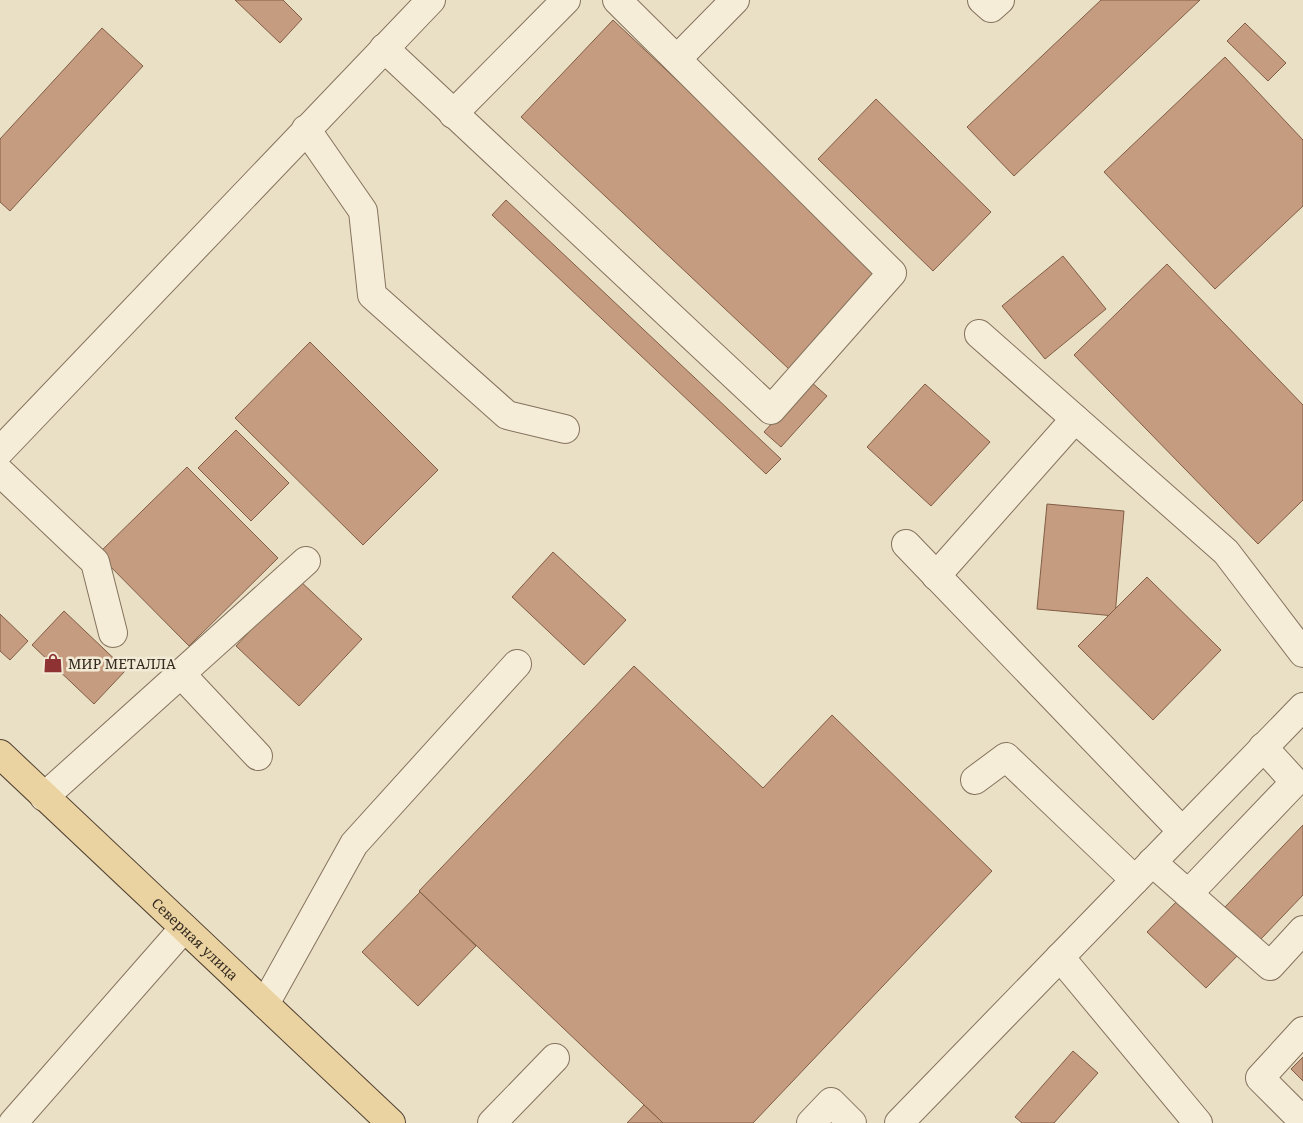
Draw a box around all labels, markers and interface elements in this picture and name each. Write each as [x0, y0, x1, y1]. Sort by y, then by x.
shop icon: МИР МЕТАЛЛА [42, 652, 64, 674]
place label: МИР МЕТАЛЛА [68, 654, 176, 673]
street label: Северная улица [148, 893, 243, 984]

